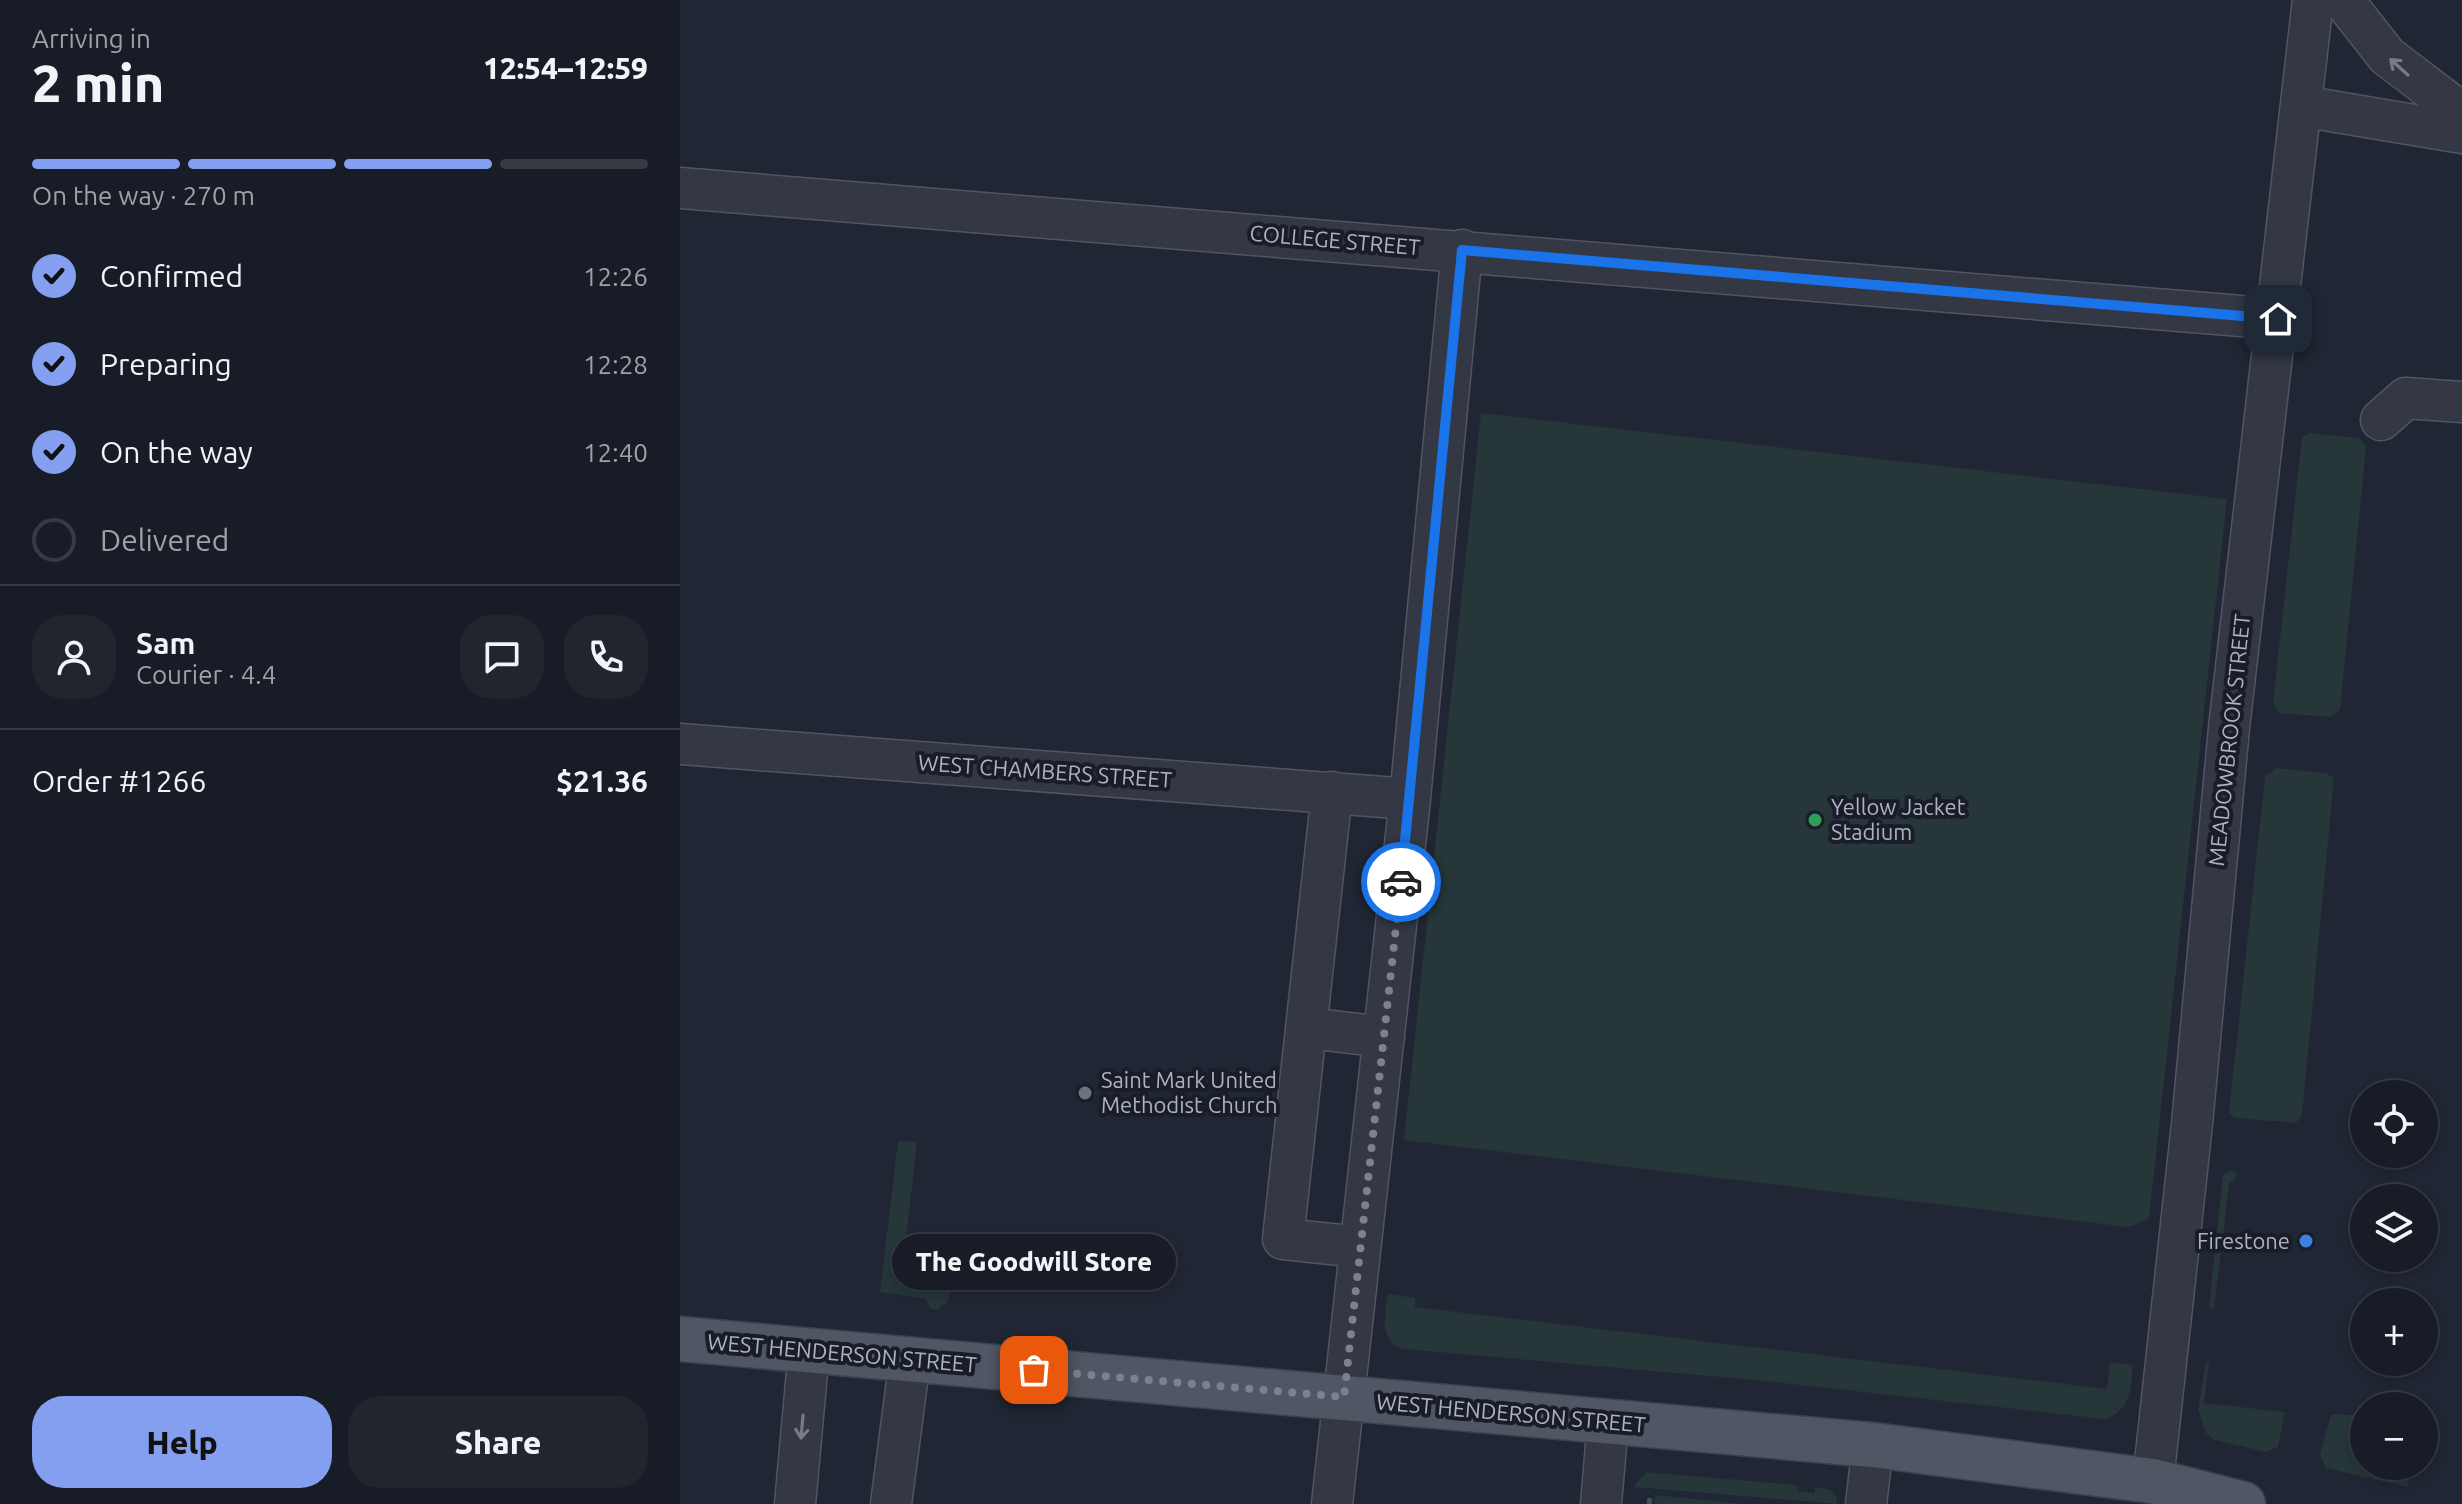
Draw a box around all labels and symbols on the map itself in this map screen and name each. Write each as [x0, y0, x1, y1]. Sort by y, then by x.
one-way arrow [2390, 58, 2410, 76]
street label: COLLEGE STREET [1249, 220, 1421, 259]
pin [2244, 285, 2312, 353]
street label: MEADOWBROOK STREET [2203, 613, 2254, 867]
street label: WEST CHAMBERS STREET [917, 749, 1173, 792]
place label: Yellow Jacket Stadium [1831, 794, 1966, 844]
marker: Yellow Jacket Stadium [1806, 811, 1824, 829]
courier [1361, 842, 1441, 922]
place label: Saint Mark United Methodist Church [1101, 1067, 1278, 1117]
marker: Saint Mark United Methodist Church [1076, 1084, 1094, 1102]
place label: Firestone [2197, 1228, 2290, 1253]
marker: Firestone [2297, 1232, 2315, 1250]
callout: The Goodwill Store [892, 1234, 1176, 1290]
street label: WEST HENDERSON STREET [706, 1328, 978, 1377]
pin [1000, 1336, 1068, 1404]
street label: WEST HENDERSON STREET [1375, 1388, 1647, 1437]
one-way arrow [794, 1413, 809, 1440]

